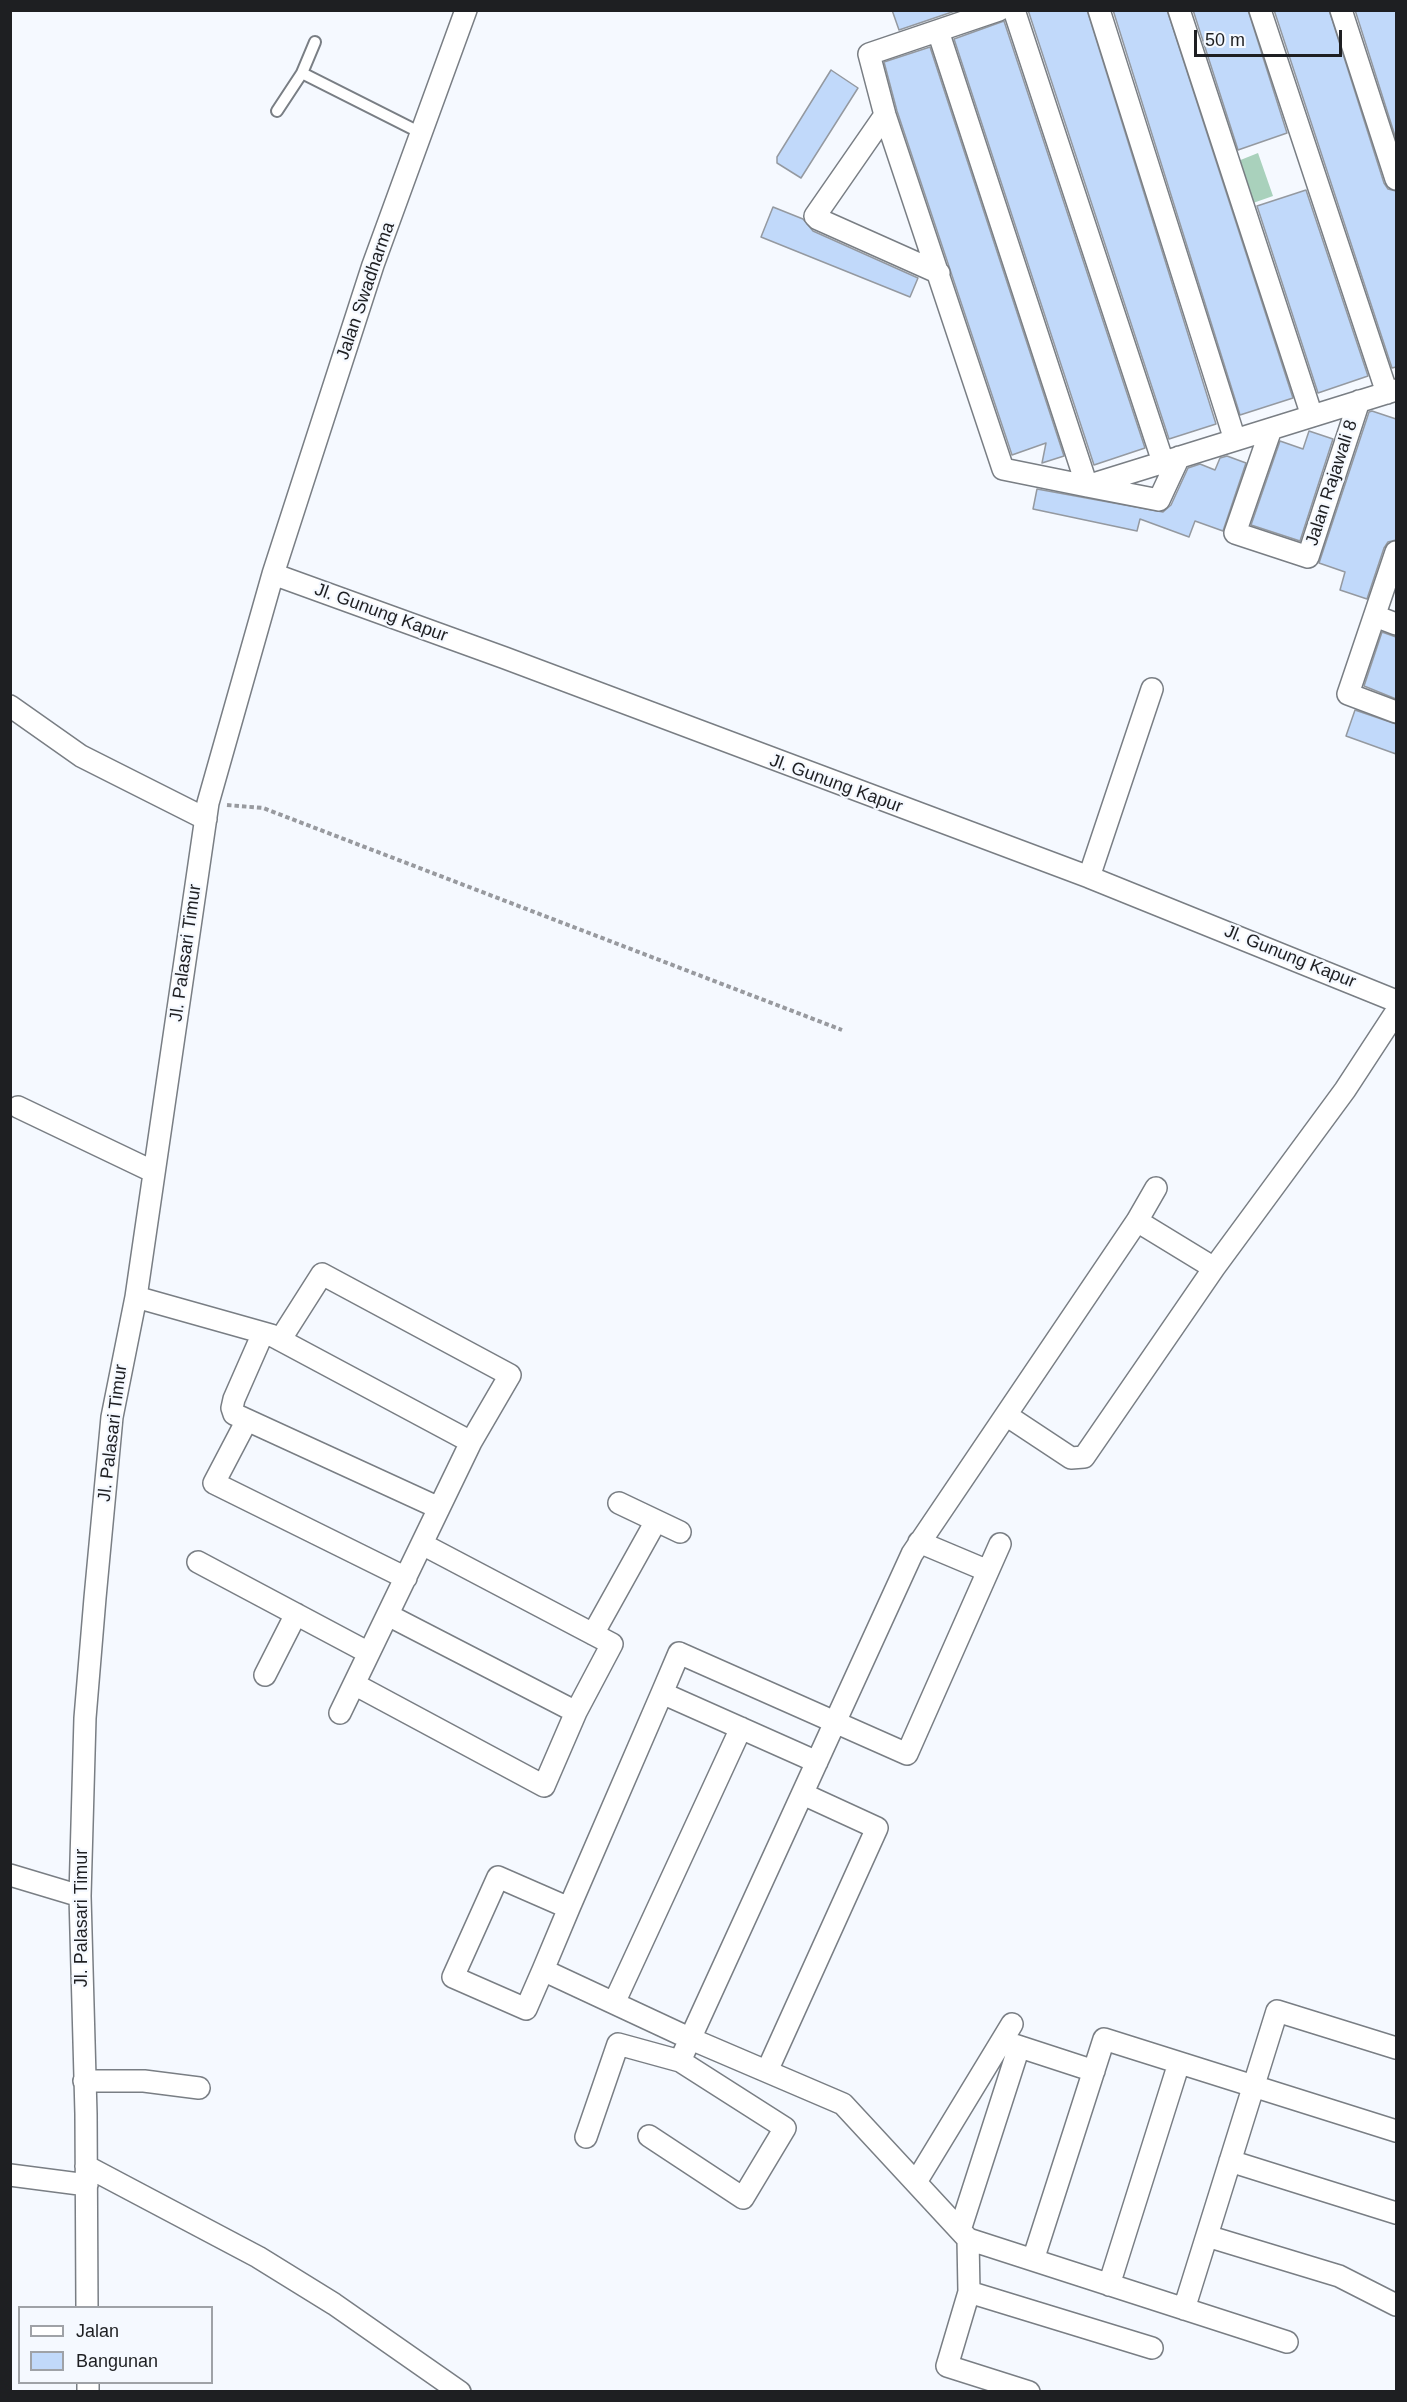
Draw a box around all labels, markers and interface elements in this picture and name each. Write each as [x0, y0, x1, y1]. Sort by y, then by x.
scale bar [1197, 18, 1346, 56]
text: 50 m [1205, 30, 1245, 50]
street label: Jalan Swadharma [332, 219, 400, 363]
street label: Jalan Rajawali 8 [1301, 417, 1363, 549]
street label: Jl. Gunung Kapur [311, 579, 451, 647]
street label: Jl. Gunung Kapur [766, 750, 906, 818]
street label: Jl. Palasari Timur [166, 883, 206, 1023]
street label: Jl. Gunung Kapur [1221, 921, 1359, 993]
street label: Jl. Palasari Timur [94, 1363, 132, 1503]
street label: Jl. Palasari Timur [71, 1849, 93, 1987]
legend [18, 2306, 213, 2384]
text: Jalan [76, 2321, 119, 2341]
text: Bangunan [76, 2351, 158, 2371]

